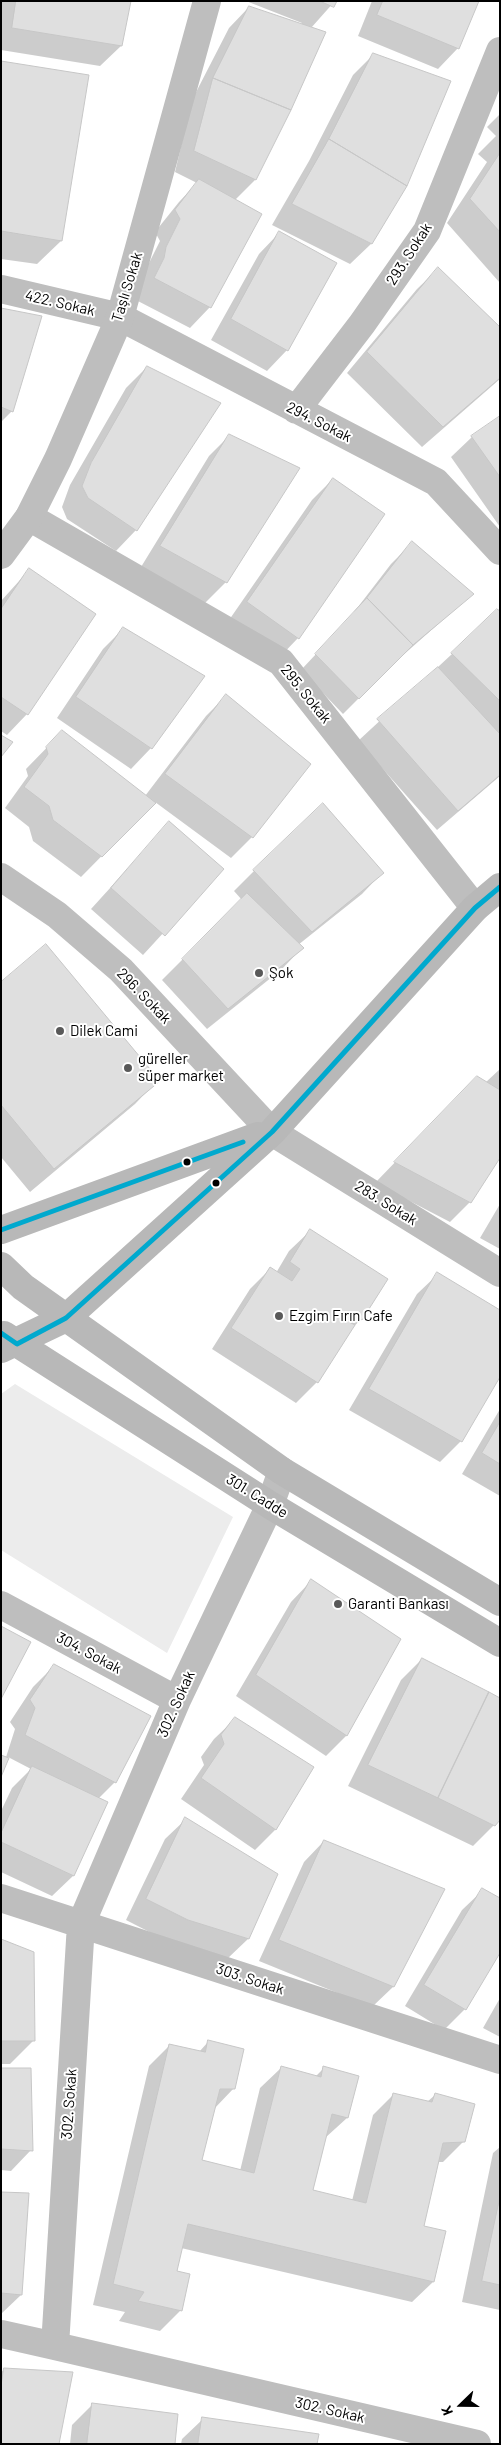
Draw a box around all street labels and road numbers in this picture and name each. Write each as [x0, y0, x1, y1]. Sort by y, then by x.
street label: 293. Sokak [382, 220, 436, 288]
street label: Taşlı Sokak [108, 250, 146, 324]
street label: 422. Sokak [23, 286, 97, 320]
street label: 294. Sokak [283, 398, 355, 446]
street label: 295. Sokak [277, 661, 335, 727]
street label: 296. Sokak [113, 964, 175, 1028]
street label: 283. Sokak [351, 1177, 421, 1229]
street label: 301. Cadde [223, 1470, 291, 1522]
street label: 304. Sokak [53, 1628, 125, 1678]
street label: 302. Sokak [153, 1668, 199, 1740]
street label: 303. Sokak [214, 1960, 286, 1998]
street label: 302. Sokak [58, 2068, 80, 2140]
street label: 302. Sokak [293, 2393, 367, 2427]

